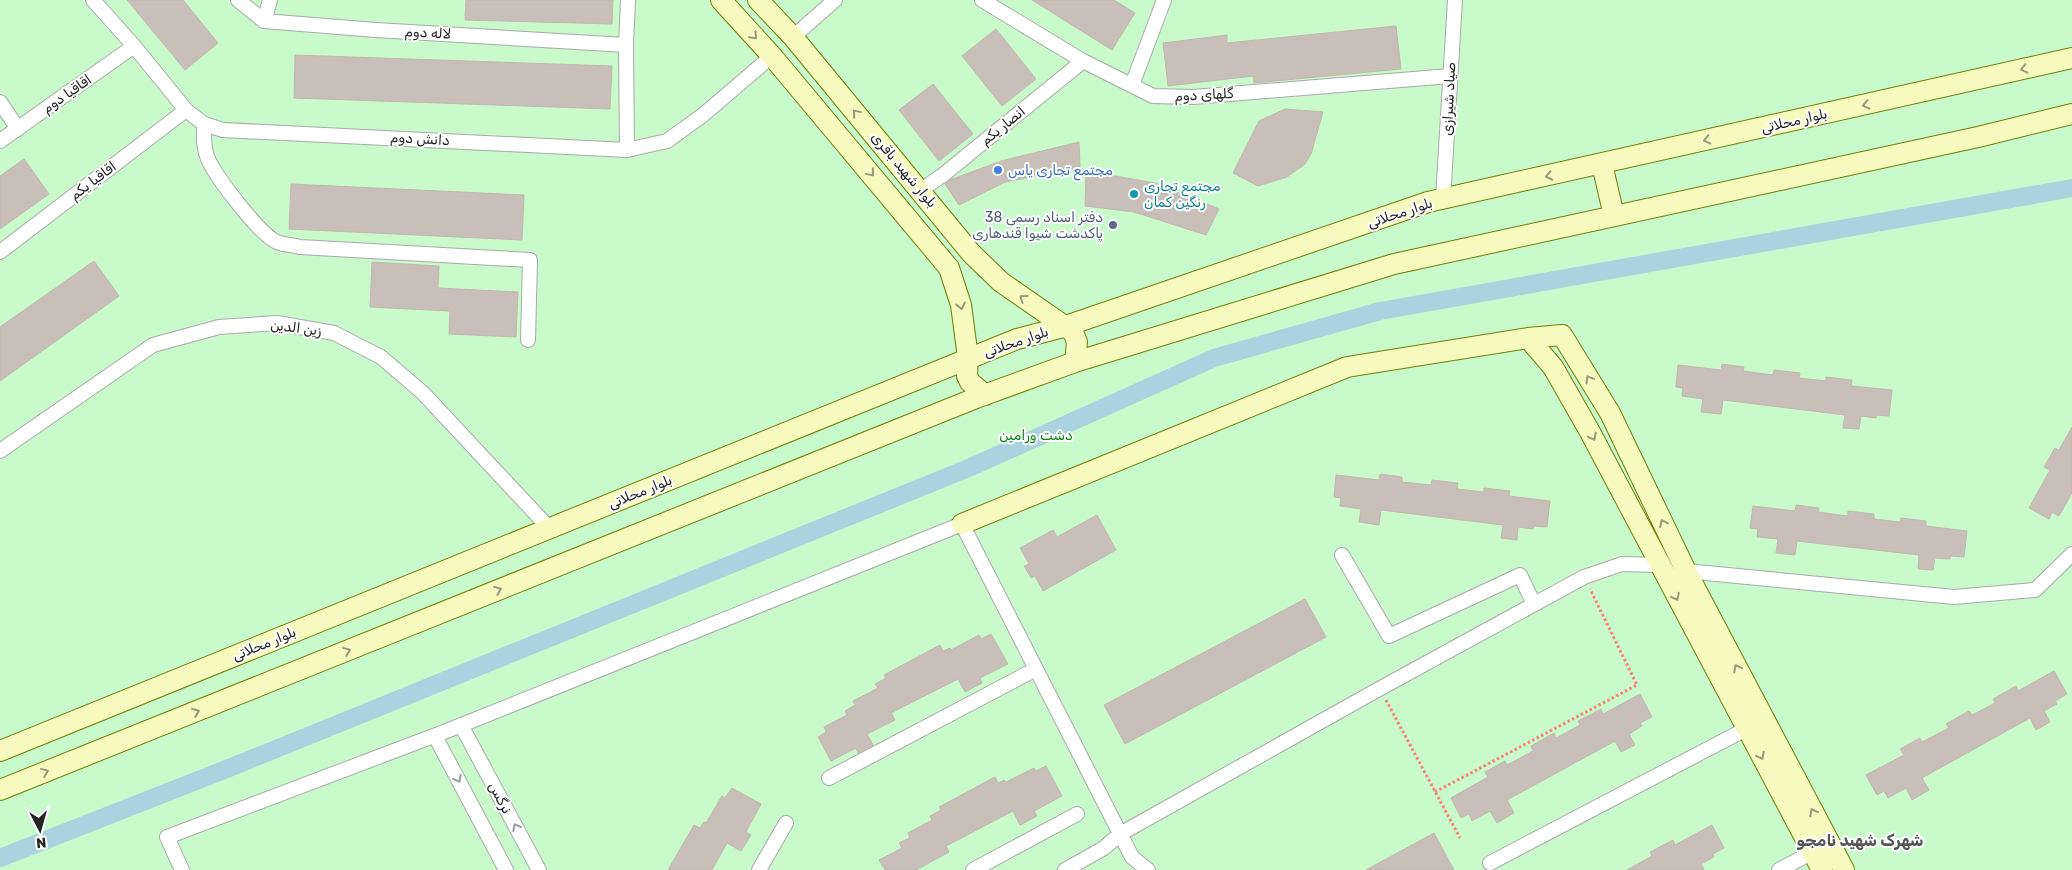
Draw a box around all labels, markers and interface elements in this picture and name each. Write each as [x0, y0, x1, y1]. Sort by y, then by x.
street label: لاله دوم [404, 23, 452, 44]
one-way arrow [748, 30, 757, 39]
street label: صیاد شیرازی [1439, 62, 1459, 136]
one-way arrow [2020, 63, 2029, 74]
street label: اقاقیا دوم [39, 71, 95, 118]
street label: گلهای دوم [1174, 85, 1235, 106]
one-way arrow [1861, 99, 1870, 110]
street label: انصار یکم [977, 103, 1029, 149]
street label: بلوار محلاتی [1759, 105, 1829, 137]
one-way arrow [854, 110, 862, 119]
street label: دانش دوم [390, 129, 450, 150]
street label: بلوار شهید باقری [867, 129, 941, 211]
one-way arrow [1703, 134, 1712, 145]
street label: اقاقیا یکم [66, 158, 120, 204]
place label: مجتمع تجاری یاس [1008, 162, 1113, 181]
marker: مجتمع تجاری یاس [992, 164, 1004, 176]
one-way arrow [865, 167, 874, 176]
one-way arrow [1544, 170, 1553, 181]
place label: مجتمع تجاری رنگین کمان [1144, 178, 1221, 211]
marker: مجتمع تجاری رنگین کمان [1128, 188, 1140, 200]
street label: بلوار محلاتی [1365, 195, 1435, 231]
place label: دفتر اسناد رسمی 38 پاکدشت شیوا قندهاری [972, 209, 1103, 243]
marker: دفتر اسناد رسمی 38 پاکدشت شیوا قندهاری [1107, 219, 1119, 231]
one-way arrow [1019, 295, 1029, 304]
one-way arrow [955, 301, 966, 310]
street label: زین الدین [269, 316, 323, 340]
street label: بلوار محلاتی [981, 323, 1051, 361]
one-way arrow [1585, 375, 1595, 384]
park label: دشت ورامین [999, 427, 1073, 444]
one-way arrow [1587, 432, 1597, 441]
street label: بلوار محلاتی [606, 471, 674, 513]
one-way arrow [1659, 519, 1669, 528]
one-way arrow [493, 586, 502, 597]
one-way arrow [1670, 592, 1680, 601]
street label: بلوار محلاتی [230, 623, 298, 665]
one-way arrow [342, 647, 351, 657]
one-way arrow [1733, 664, 1743, 673]
one-way arrow [191, 707, 200, 718]
one-way arrow [1755, 750, 1765, 759]
one-way arrow [40, 768, 49, 778]
one-way arrow [452, 773, 462, 782]
street label: نرگس [485, 779, 515, 817]
north arrow [15, 805, 65, 855]
one-way arrow [1809, 808, 1819, 817]
one-way arrow [512, 823, 522, 832]
district label: شهرک شهید نامجو [1796, 831, 1924, 850]
text: N [35, 833, 47, 851]

